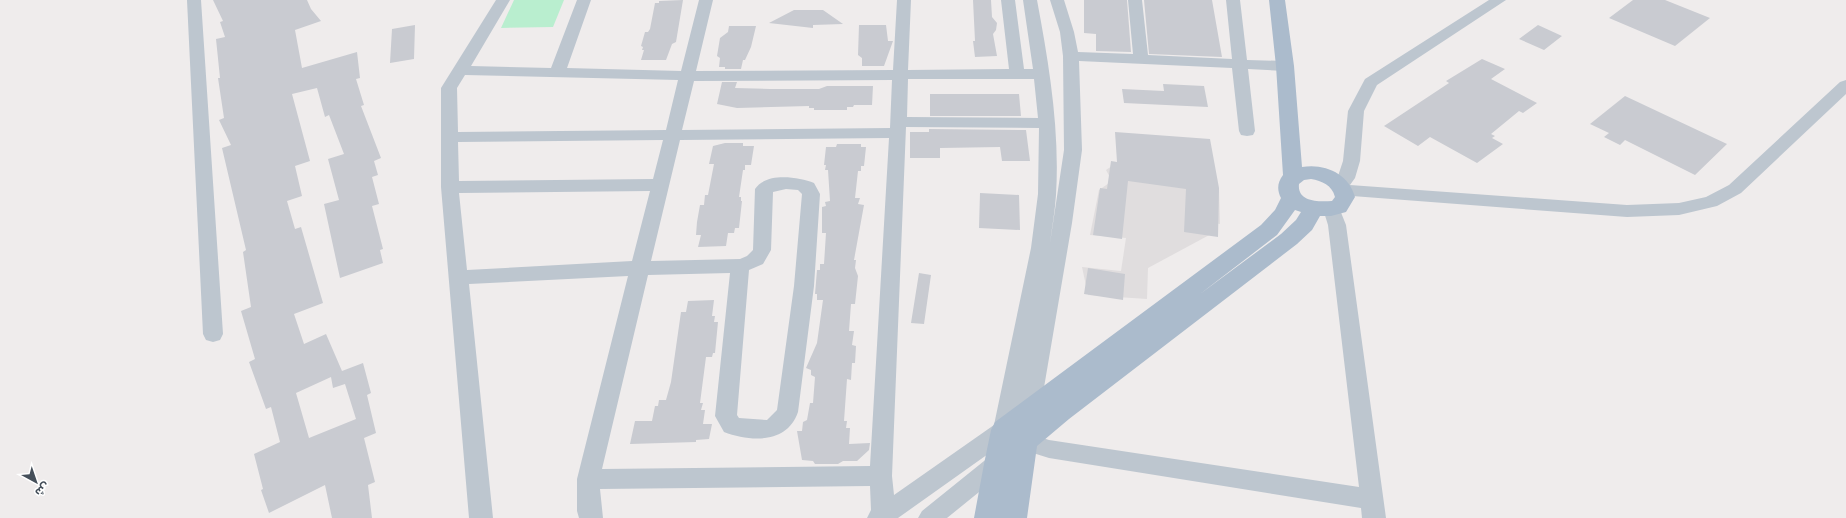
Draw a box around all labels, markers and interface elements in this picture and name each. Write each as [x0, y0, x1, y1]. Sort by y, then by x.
north arrow [16, 462, 56, 502]
text: ش [32, 479, 53, 500]

